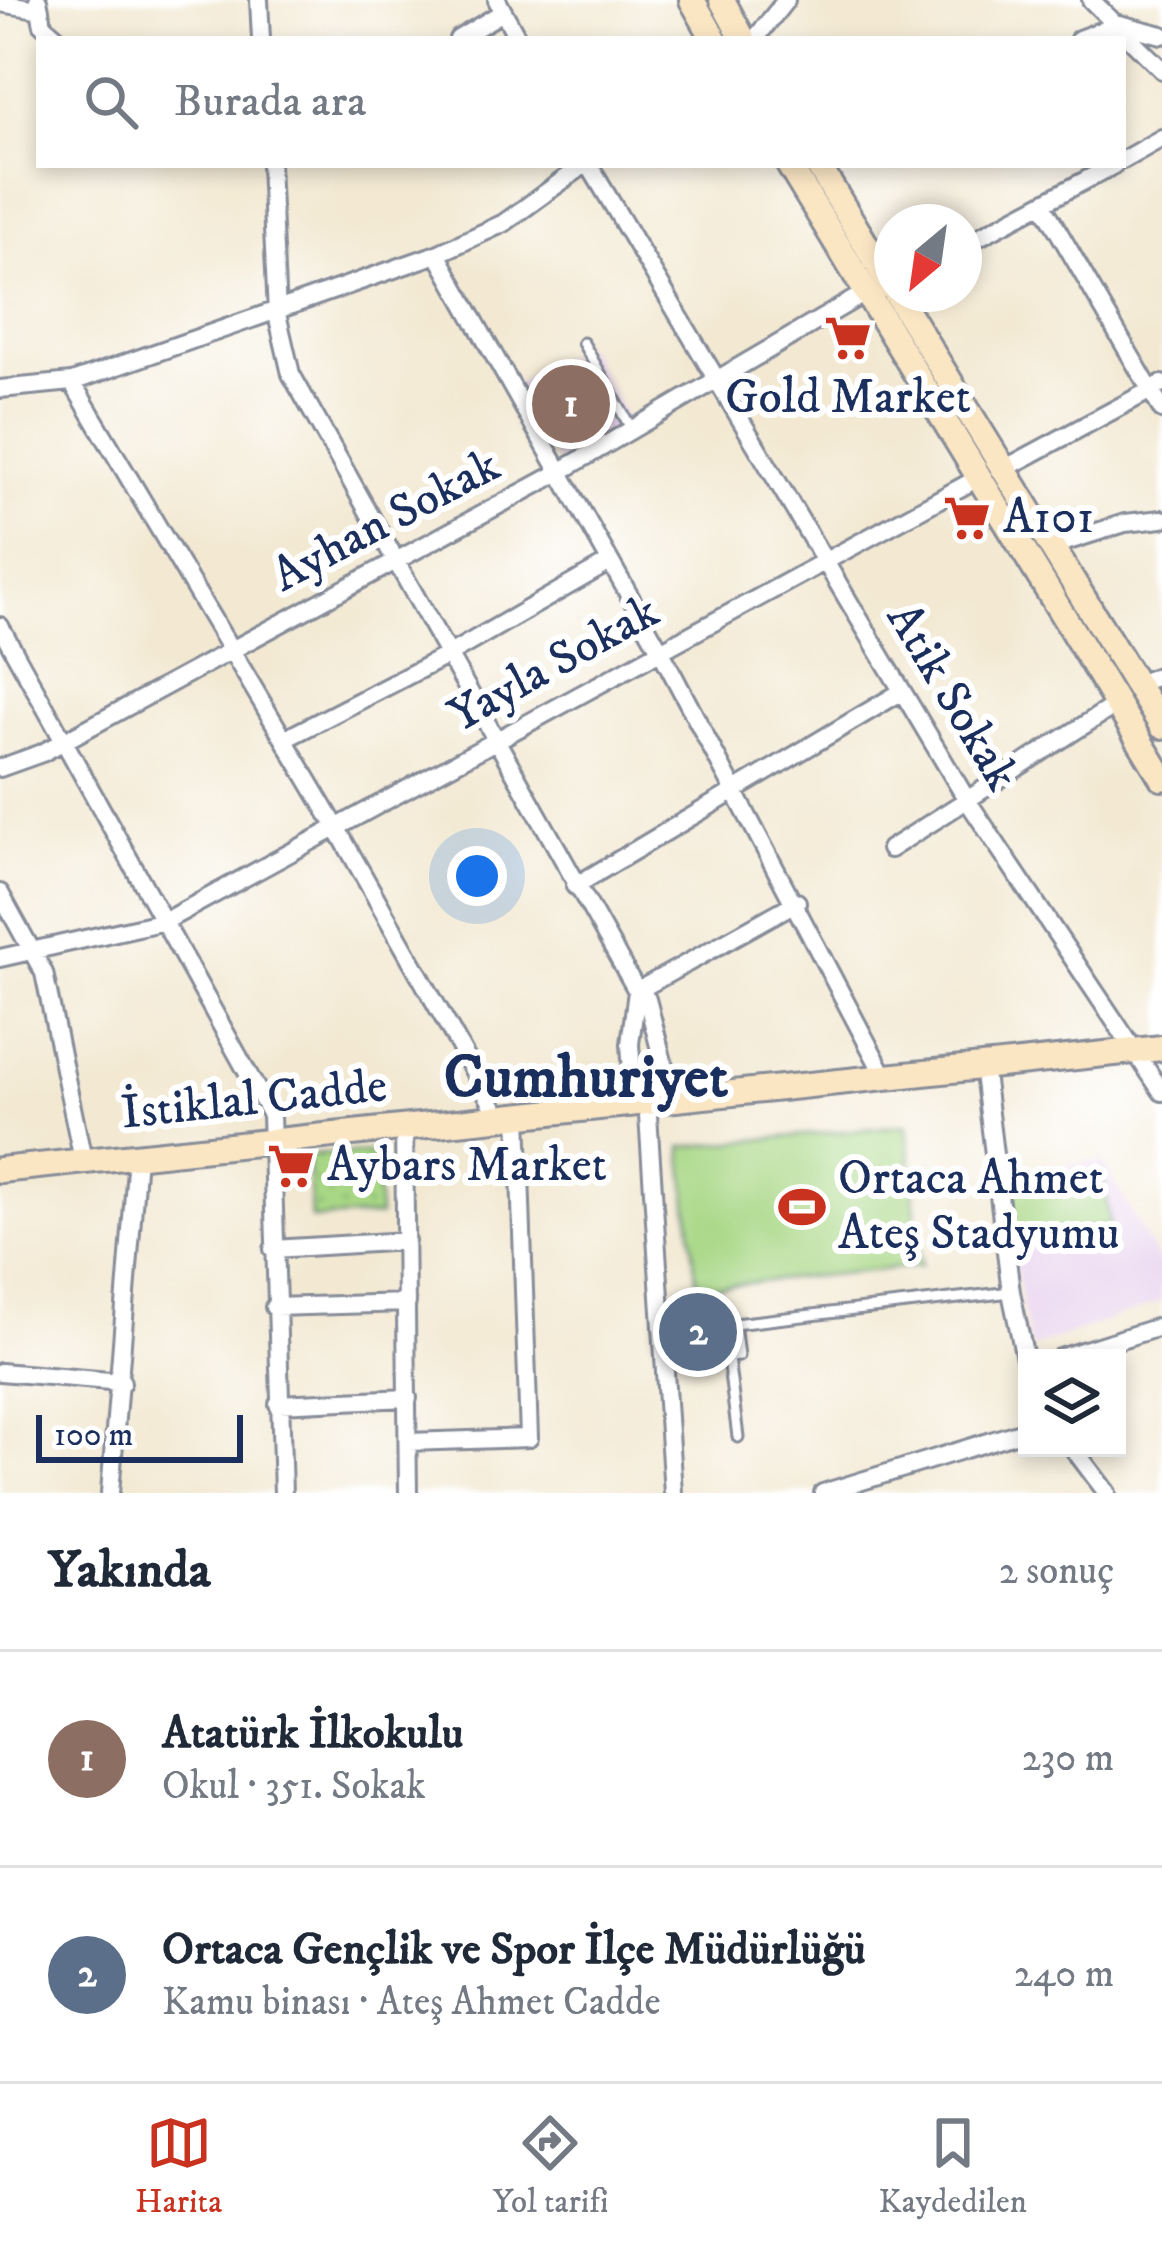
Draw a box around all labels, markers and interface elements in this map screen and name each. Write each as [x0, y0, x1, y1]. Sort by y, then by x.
search box [36, 36, 1126, 168]
icon: search [78, 69, 144, 135]
text: Burada ara [174, 74, 366, 130]
north arrow [874, 204, 982, 312]
supermarket icon: Gold Market [823, 313, 873, 363]
pin: 1 [532, 359, 610, 449]
place label: Gold Market [725, 368, 971, 428]
street label: Ayhan Sokak [262, 436, 510, 606]
place label: A101 [1003, 488, 1094, 548]
supermarket icon: A101 [942, 493, 992, 543]
street label: Yayla Sokak [439, 582, 670, 746]
street label: Atik Sokak [873, 592, 1032, 802]
your location [447, 846, 507, 906]
district label: Cumhuriyet [444, 1041, 728, 1116]
street label: İstiklal Cadde [118, 1055, 390, 1144]
place label: Aybars Market [327, 1136, 607, 1196]
supermarket icon: Aybars Market [266, 1141, 316, 1191]
place label: Ortaca Ahmet Ateş Stadyumu [838, 1149, 1120, 1264]
sports icon: Ortaca Ahmet Ateş Stadyumu [777, 1182, 827, 1232]
pin: 2 [659, 1287, 737, 1377]
map controls [1018, 1349, 1126, 1457]
button: layers [1018, 1349, 1126, 1457]
scale bar [36, 1409, 243, 1462]
text: 100 m [54, 1415, 133, 1456]
text: Yakında [48, 1539, 211, 1603]
text: 2 sonuç [999, 1547, 1114, 1596]
text: Atatürk İlkokulu [162, 1706, 463, 1762]
text: 1 [80, 1734, 94, 1783]
text: 230 m [1022, 1734, 1114, 1783]
text: Okul · 351. Sokak [162, 1762, 426, 1811]
text: Ortaca Gençlik ve Spor İlçe Müdürlüğü [162, 1922, 866, 1978]
text: 2 [77, 1950, 97, 1999]
text: 240 m [1014, 1950, 1114, 1999]
text: Kamu binası · Ateş Ahmet Cadde [162, 1978, 661, 2027]
tab: Harita [135, 2110, 222, 2223]
tab: Yol tarifi [492, 2110, 608, 2223]
tab: Kaydedilen [879, 2110, 1027, 2223]

